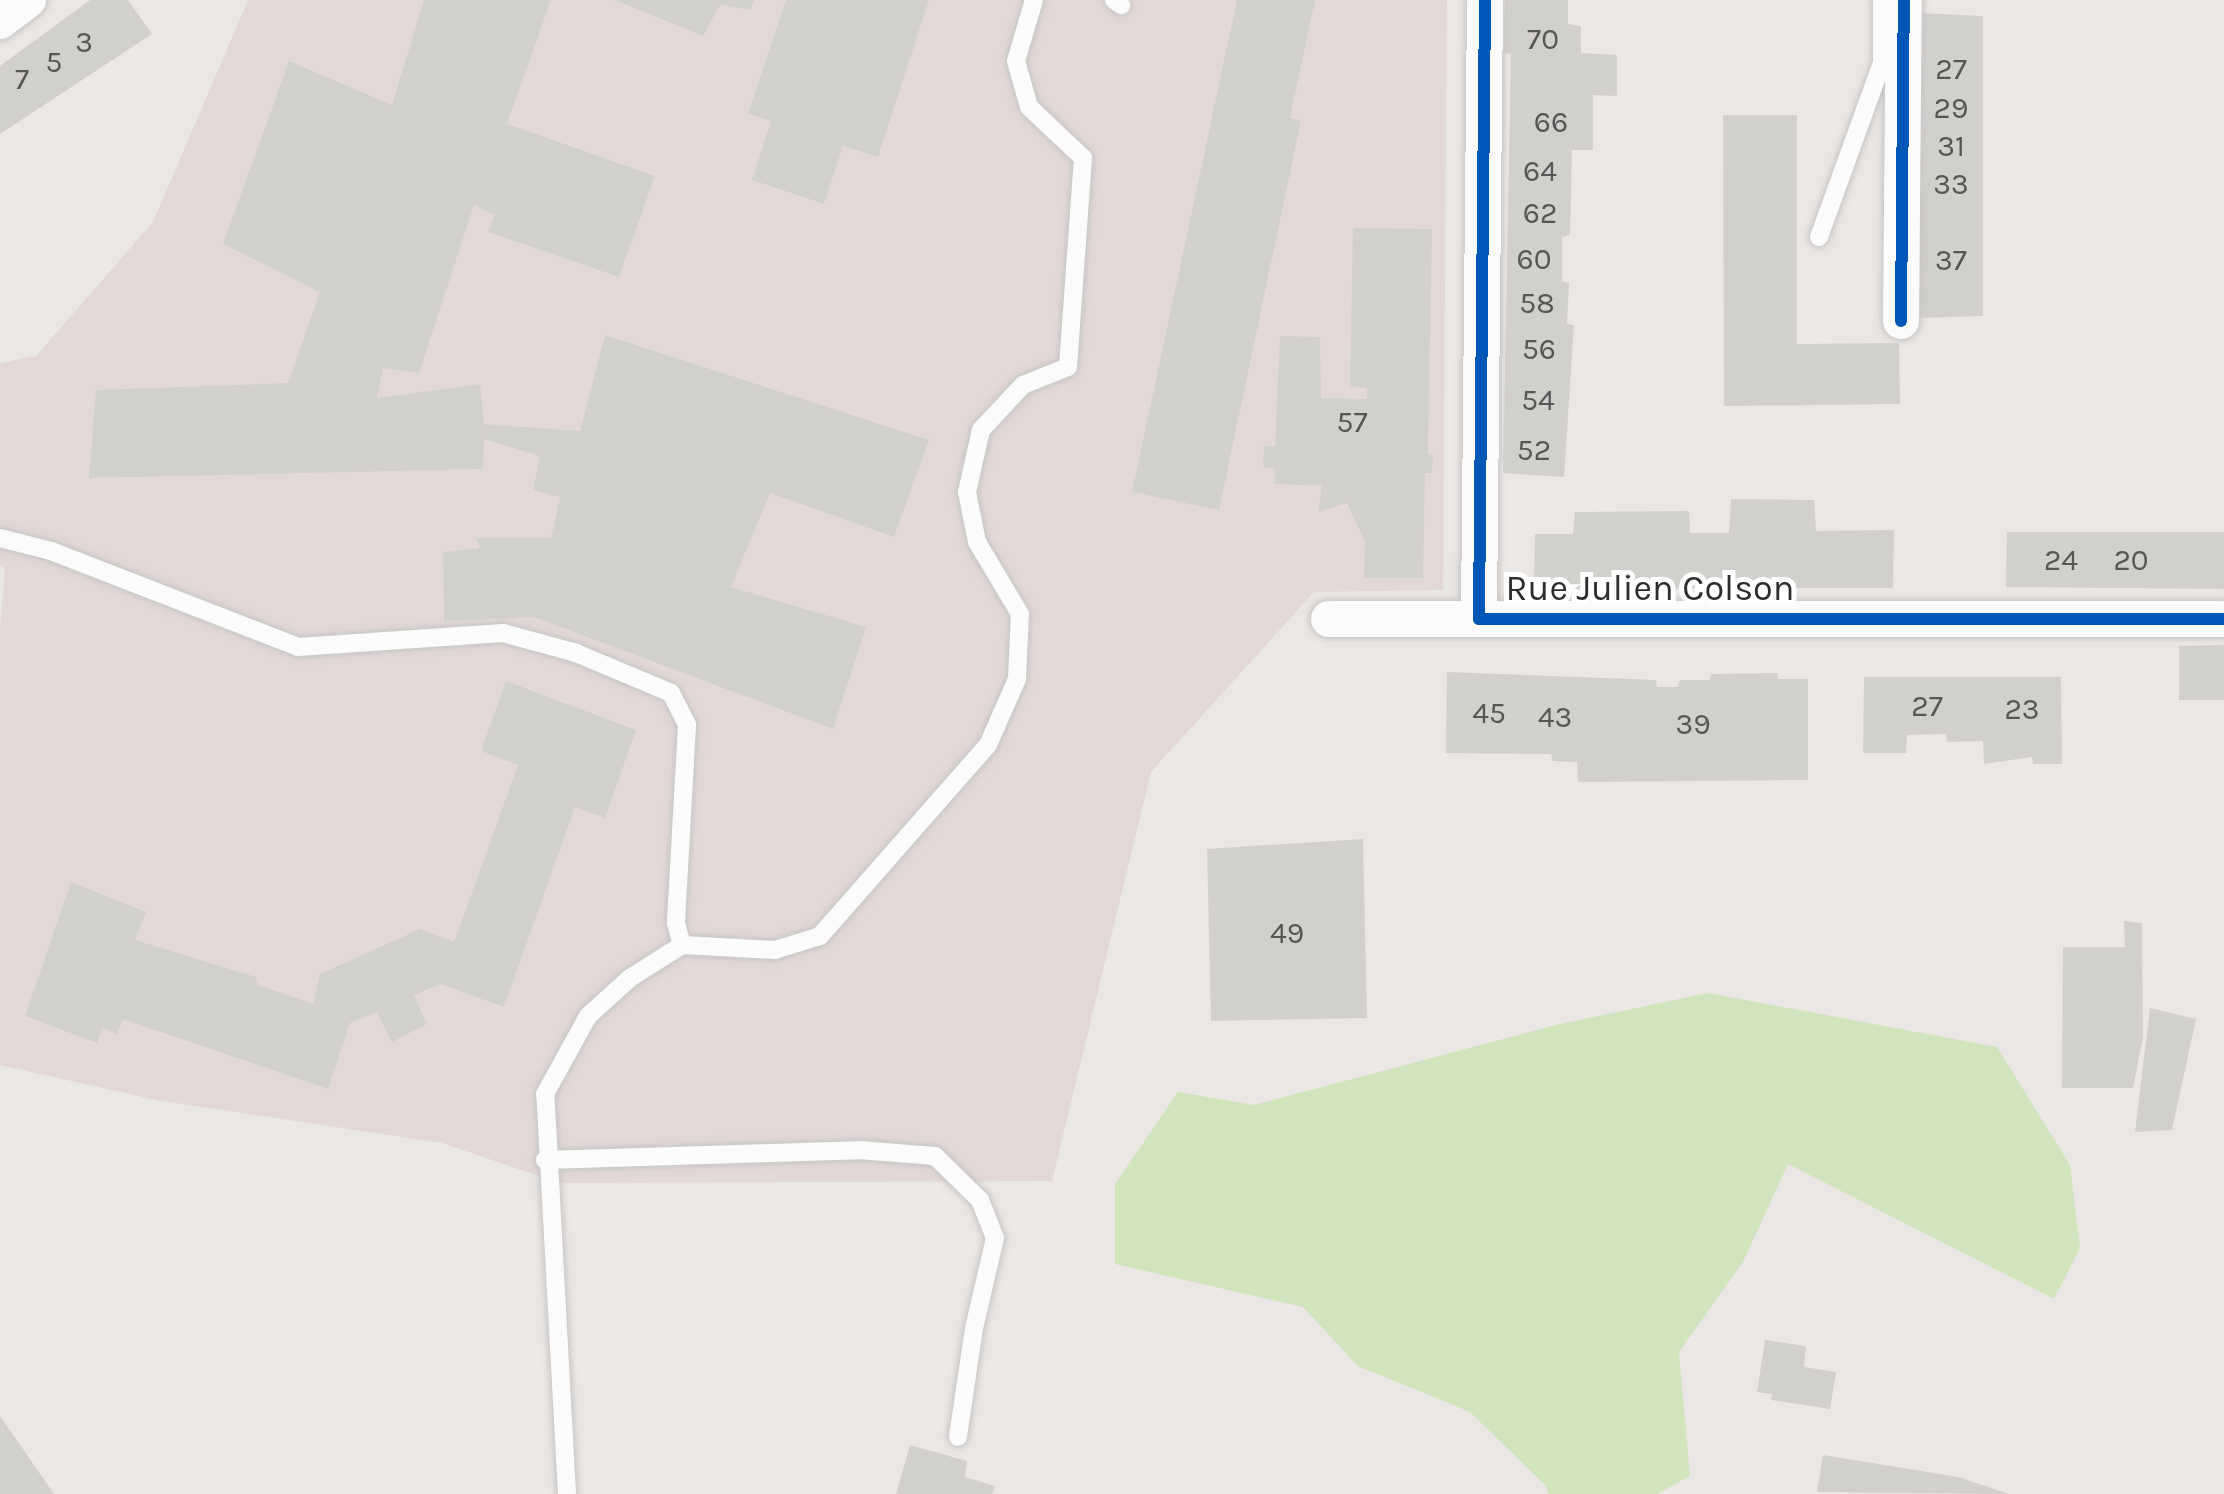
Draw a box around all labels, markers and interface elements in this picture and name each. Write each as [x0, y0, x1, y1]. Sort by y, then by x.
house number: 70 [1527, 21, 1559, 57]
house number: 3 [75, 24, 93, 60]
house number: 5 [46, 44, 62, 80]
house number: 27 [1935, 51, 1967, 87]
house number: 7 [15, 61, 29, 97]
house number: 29 [1934, 90, 1968, 126]
house number: 66 [1534, 104, 1568, 140]
house number: 31 [1937, 128, 1965, 164]
house number: 64 [1523, 153, 1557, 189]
house number: 33 [1933, 166, 1969, 202]
house number: 62 [1523, 195, 1557, 231]
house number: 60 [1517, 241, 1551, 277]
house number: 37 [1935, 242, 1967, 278]
house number: 58 [1519, 285, 1555, 321]
house number: 56 [1522, 331, 1556, 367]
house number: 54 [1521, 382, 1555, 418]
house number: 57 [1336, 404, 1368, 440]
house number: 52 [1517, 432, 1551, 468]
house number: 24 [2044, 542, 2078, 578]
house number: 20 [2113, 542, 2149, 578]
street label: Rue Julien Colson [1506, 567, 1794, 611]
house number: 27 [1911, 688, 1943, 724]
house number: 23 [2004, 691, 2040, 727]
house number: 45 [1472, 695, 1506, 731]
house number: 43 [1538, 699, 1572, 735]
house number: 39 [1675, 706, 1711, 742]
house number: 49 [1270, 915, 1304, 951]

